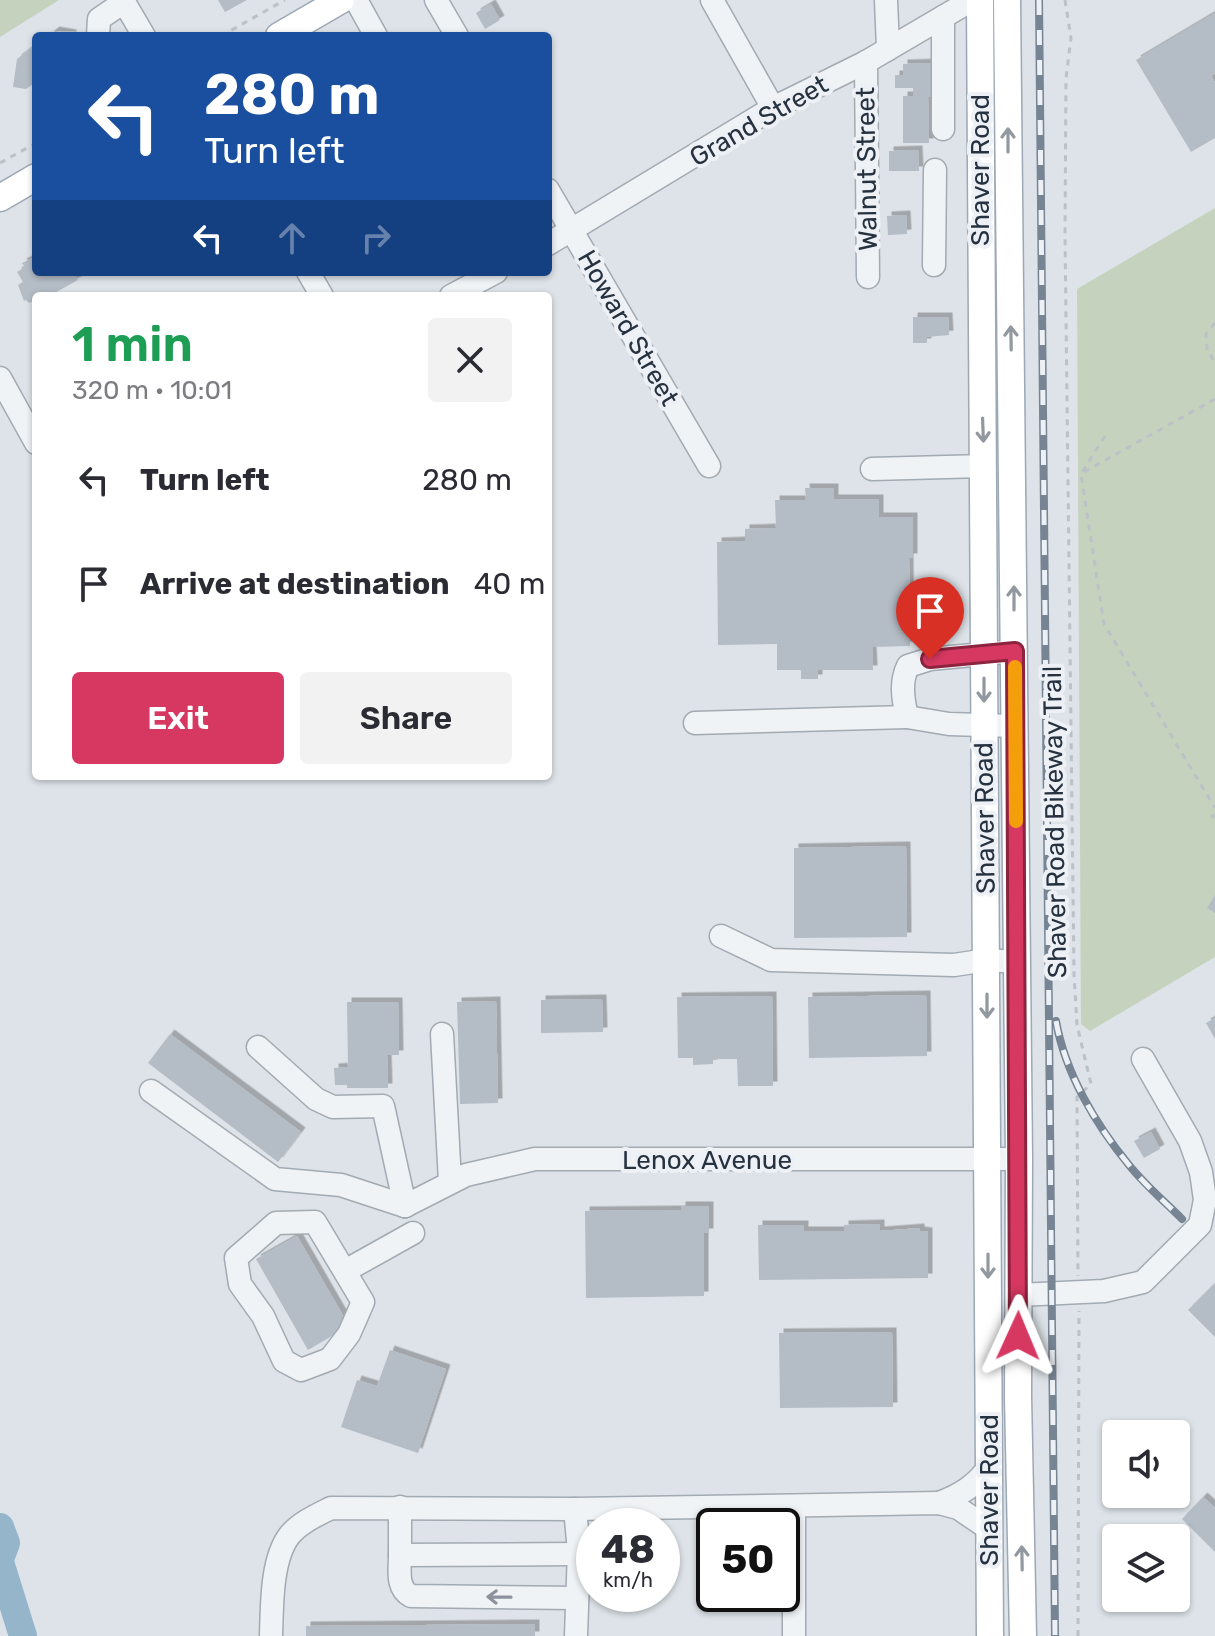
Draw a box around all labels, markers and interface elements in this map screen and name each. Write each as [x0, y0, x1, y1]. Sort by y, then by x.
text: 280 m [204, 62, 380, 128]
icon: left [72, 64, 176, 168]
street label: Grand Street [684, 69, 834, 173]
street label: Walnut Street [850, 87, 884, 251]
street label: Shaver Road [965, 94, 996, 246]
one-way arrow [1000, 127, 1016, 154]
text: Turn left [204, 129, 345, 172]
icon: left [186, 216, 230, 260]
icon: ahead [270, 216, 314, 260]
icon: right [354, 216, 398, 260]
street label: Howard Street [571, 245, 685, 411]
text: 1 min [72, 316, 193, 373]
button: close [428, 318, 512, 402]
one-way arrow [1003, 325, 1019, 352]
text: 320 m · 10:01 [72, 375, 232, 406]
one-way arrow [975, 416, 991, 443]
icon: left [72, 458, 116, 502]
text: Turn left [140, 462, 270, 498]
text: 280 m [422, 462, 512, 498]
icon: arrive [72, 562, 116, 606]
text: Arrive at destination [140, 566, 450, 602]
text: 40 m [474, 566, 545, 602]
pin [896, 577, 964, 659]
one-way arrow [1006, 585, 1022, 612]
icon: arrive [908, 589, 952, 633]
street label: Shaver Road Bikeway Trail [1037, 666, 1073, 978]
button: Exit [72, 672, 284, 764]
button: Share [300, 672, 512, 764]
one-way arrow [976, 676, 992, 703]
street label: Shaver Road [968, 742, 1002, 894]
one-way arrow [979, 992, 995, 1019]
street label: Lenox Avenue [622, 1145, 792, 1176]
one-way arrow [980, 1252, 996, 1279]
position arrow [976, 1294, 1060, 1378]
street label: Shaver Road [974, 1414, 1005, 1566]
map controls [1102, 1420, 1190, 1612]
button: sound [1102, 1420, 1190, 1508]
speed limit sign: 50 [696, 1508, 800, 1612]
button: layers [1102, 1524, 1190, 1612]
text: 48 [601, 1526, 655, 1573]
one-way arrow [1014, 1545, 1030, 1572]
text: km/h [603, 1568, 653, 1592]
one-way arrow [486, 1589, 513, 1605]

